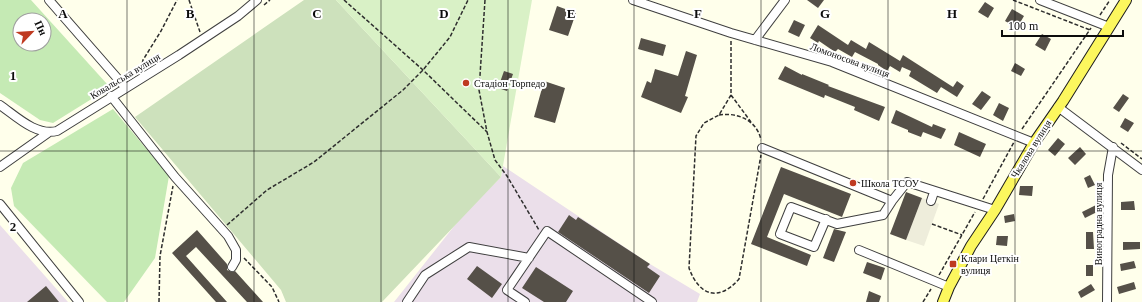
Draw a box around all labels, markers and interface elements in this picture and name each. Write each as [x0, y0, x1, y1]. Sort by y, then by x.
text: A [58, 6, 68, 21]
text: B [186, 6, 195, 21]
text: C [312, 6, 322, 21]
text: D [439, 6, 449, 21]
text: E [567, 6, 575, 21]
text: F [694, 6, 702, 21]
text: G [820, 6, 830, 21]
text: H [947, 6, 957, 21]
north arrow [12, 12, 52, 52]
scale bar [1002, 12, 1123, 38]
text: Пн [32, 18, 50, 38]
text: 100 m [1008, 19, 1039, 33]
street label: Ломоносова вулиця [809, 41, 891, 80]
street label: Ковальська вулиця [88, 51, 162, 101]
text: 1 [10, 68, 16, 83]
marker: Стадіон Торпедо [461, 78, 471, 88]
place label: Стадіон Торпедо [474, 78, 545, 89]
street label: Чкалова вулиця [1009, 118, 1053, 180]
marker: Школа ТСОУ [848, 178, 858, 188]
place label: Школа ТСОУ [861, 178, 920, 189]
street label: Виноградна вулиця [1093, 182, 1104, 265]
text: 2 [10, 219, 16, 234]
place label: Клари Цеткін вулиця [961, 253, 1020, 276]
marker: Клари Цеткін вулиця [948, 259, 958, 269]

